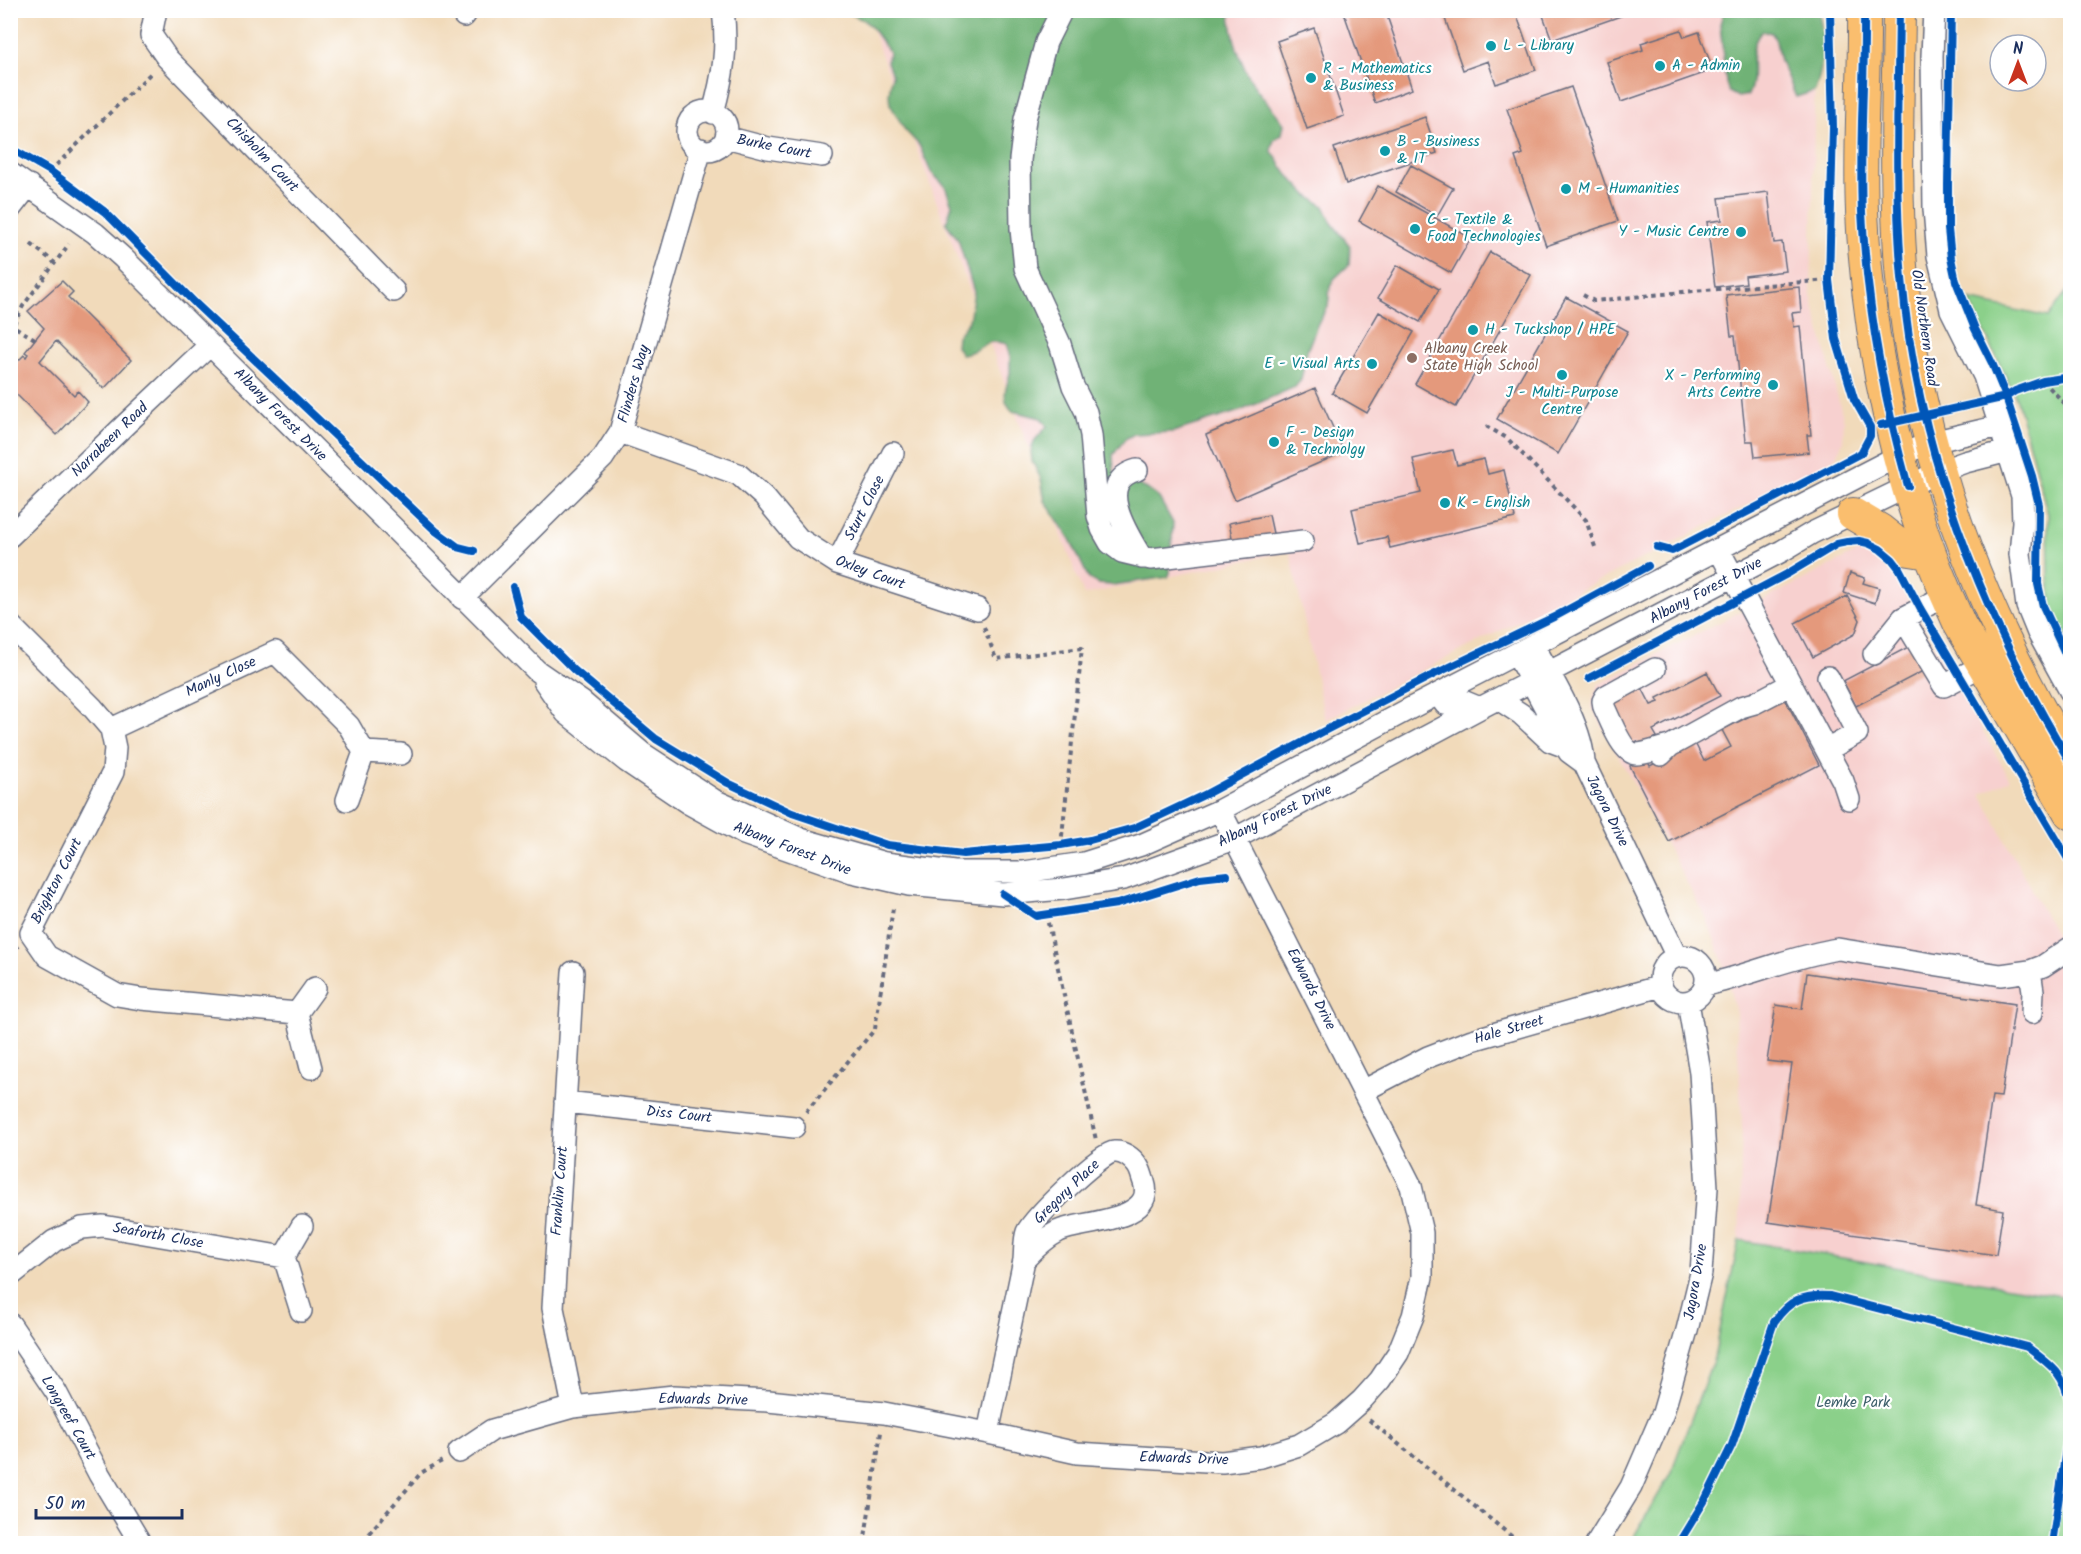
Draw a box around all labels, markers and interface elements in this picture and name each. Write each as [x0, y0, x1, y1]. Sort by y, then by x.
north arrow [1988, 33, 2048, 93]
place label: L - Library [1503, 34, 1575, 58]
text: N [2013, 37, 2023, 62]
marker: L - Library [1484, 39, 1498, 53]
place label: A - Admin [1672, 54, 1740, 78]
place label: R - Mathematics & Business [1323, 57, 1432, 98]
marker: A - Admin [1653, 59, 1667, 73]
marker: R - Mathematics & Business [1304, 71, 1318, 85]
street label: Chisholm Court [220, 112, 305, 198]
street label: Burke Court [735, 128, 813, 166]
place label: B - Business & IT [1397, 130, 1480, 171]
marker: B - Business & IT [1378, 144, 1392, 158]
place label: M - Humanities [1578, 177, 1680, 201]
marker: M - Humanities [1559, 182, 1573, 196]
place label: C - Textile & Food Technologies [1427, 208, 1541, 249]
place label: Y - Music Centre [1619, 220, 1729, 244]
marker: C - Textile & Food Technologies [1408, 222, 1422, 236]
marker: Y - Music Centre [1734, 225, 1748, 239]
street label: Old Northern Road [1904, 268, 1944, 389]
place label: H - Tuckshop / HPE [1485, 318, 1617, 342]
marker: H - Tuckshop / HPE [1466, 323, 1480, 337]
place label: Albany Creek State High School [1424, 337, 1538, 378]
street label: Flinders Way [611, 341, 657, 426]
marker: Albany Creek State High School [1405, 351, 1419, 365]
place label: E - Visual Arts [1264, 352, 1361, 376]
marker: E - Visual Arts [1365, 357, 1379, 371]
street label: Albany Forest Drive [227, 362, 333, 468]
place label: X - Performing Arts Centre [1665, 364, 1761, 405]
marker: J - Multi-Purpose Centre [1555, 368, 1569, 382]
marker: X - Performing Arts Centre [1766, 378, 1780, 392]
place label: J - Multi-Purpose Centre [1506, 381, 1618, 422]
street label: Narrabeen Road [66, 396, 155, 483]
place label: F - Design & Technolgy [1286, 421, 1366, 462]
marker: F - Design & Technolgy [1267, 435, 1281, 449]
street label: Sturt Close [838, 471, 892, 545]
place label: K - English [1457, 491, 1530, 515]
marker: K - English [1438, 496, 1452, 510]
street label: Oxley Court [832, 549, 909, 597]
street label: Albany Forest Drive [1645, 551, 1767, 631]
street label: Manly Close [181, 650, 261, 704]
street label: Jagora Drive [1579, 771, 1635, 851]
street label: Albany Forest Drive [1214, 778, 1336, 854]
street label: Albany Forest Drive [730, 815, 855, 883]
street label: Brighton Court [25, 834, 89, 928]
street label: Edwards Drive [1280, 944, 1342, 1035]
street label: Hale Street [1471, 1009, 1547, 1051]
street label: Diss Court [645, 1100, 713, 1130]
street label: Franklin Court [545, 1145, 575, 1237]
street label: Gregory Place [1028, 1154, 1106, 1230]
street label: Seaforth Close [111, 1216, 205, 1256]
street label: Jagora Drive [1677, 1242, 1715, 1322]
street label: Longreef Court [34, 1371, 102, 1465]
street label: Edwards Drive [658, 1387, 748, 1413]
park label: Lemke Park [1816, 1391, 1891, 1415]
street label: Edwards Drive [1139, 1445, 1229, 1473]
scale bar [36, 1482, 182, 1520]
text: 50 m [45, 1490, 85, 1519]

